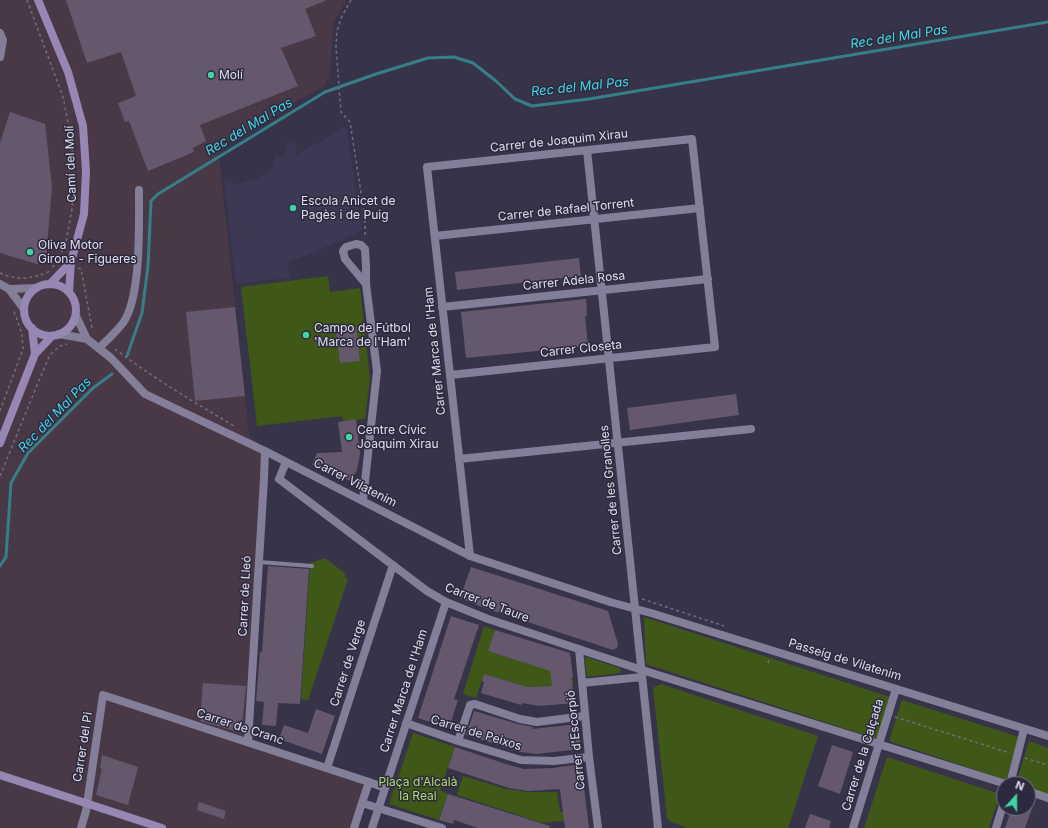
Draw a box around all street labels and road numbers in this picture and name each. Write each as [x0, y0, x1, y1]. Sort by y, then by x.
street label: Camí del Molí [62, 125, 80, 203]
street label: Carrer de Joaquim Xirau [489, 127, 629, 155]
street label: Carrer de Rafael Torrent [497, 196, 635, 224]
street label: Carrer Adela Rosa [522, 268, 626, 294]
street label: Carrer Marca de l'Ham [421, 286, 449, 416]
street label: Carrer Closeta [539, 338, 623, 360]
street label: Carrer de les Granolles [597, 424, 625, 556]
street label: Carrer Vilatenim [311, 456, 399, 510]
street label: Carrer de Lleó [236, 555, 254, 637]
street label: Carrer de Taure [443, 580, 531, 626]
street label: Carrer de Verge [327, 618, 369, 708]
street label: Carrer Marca de l'Ham [377, 628, 431, 754]
street label: Passeig de Vilatenim [787, 636, 903, 684]
street label: Carrer d'Escorpió [564, 689, 588, 791]
street label: Carrer de la Calçada [839, 697, 887, 813]
street label: Carrer de Cranc [194, 706, 286, 748]
street label: Carrer del Pi [70, 711, 96, 783]
street label: Carrer de Peixos [429, 712, 523, 754]

